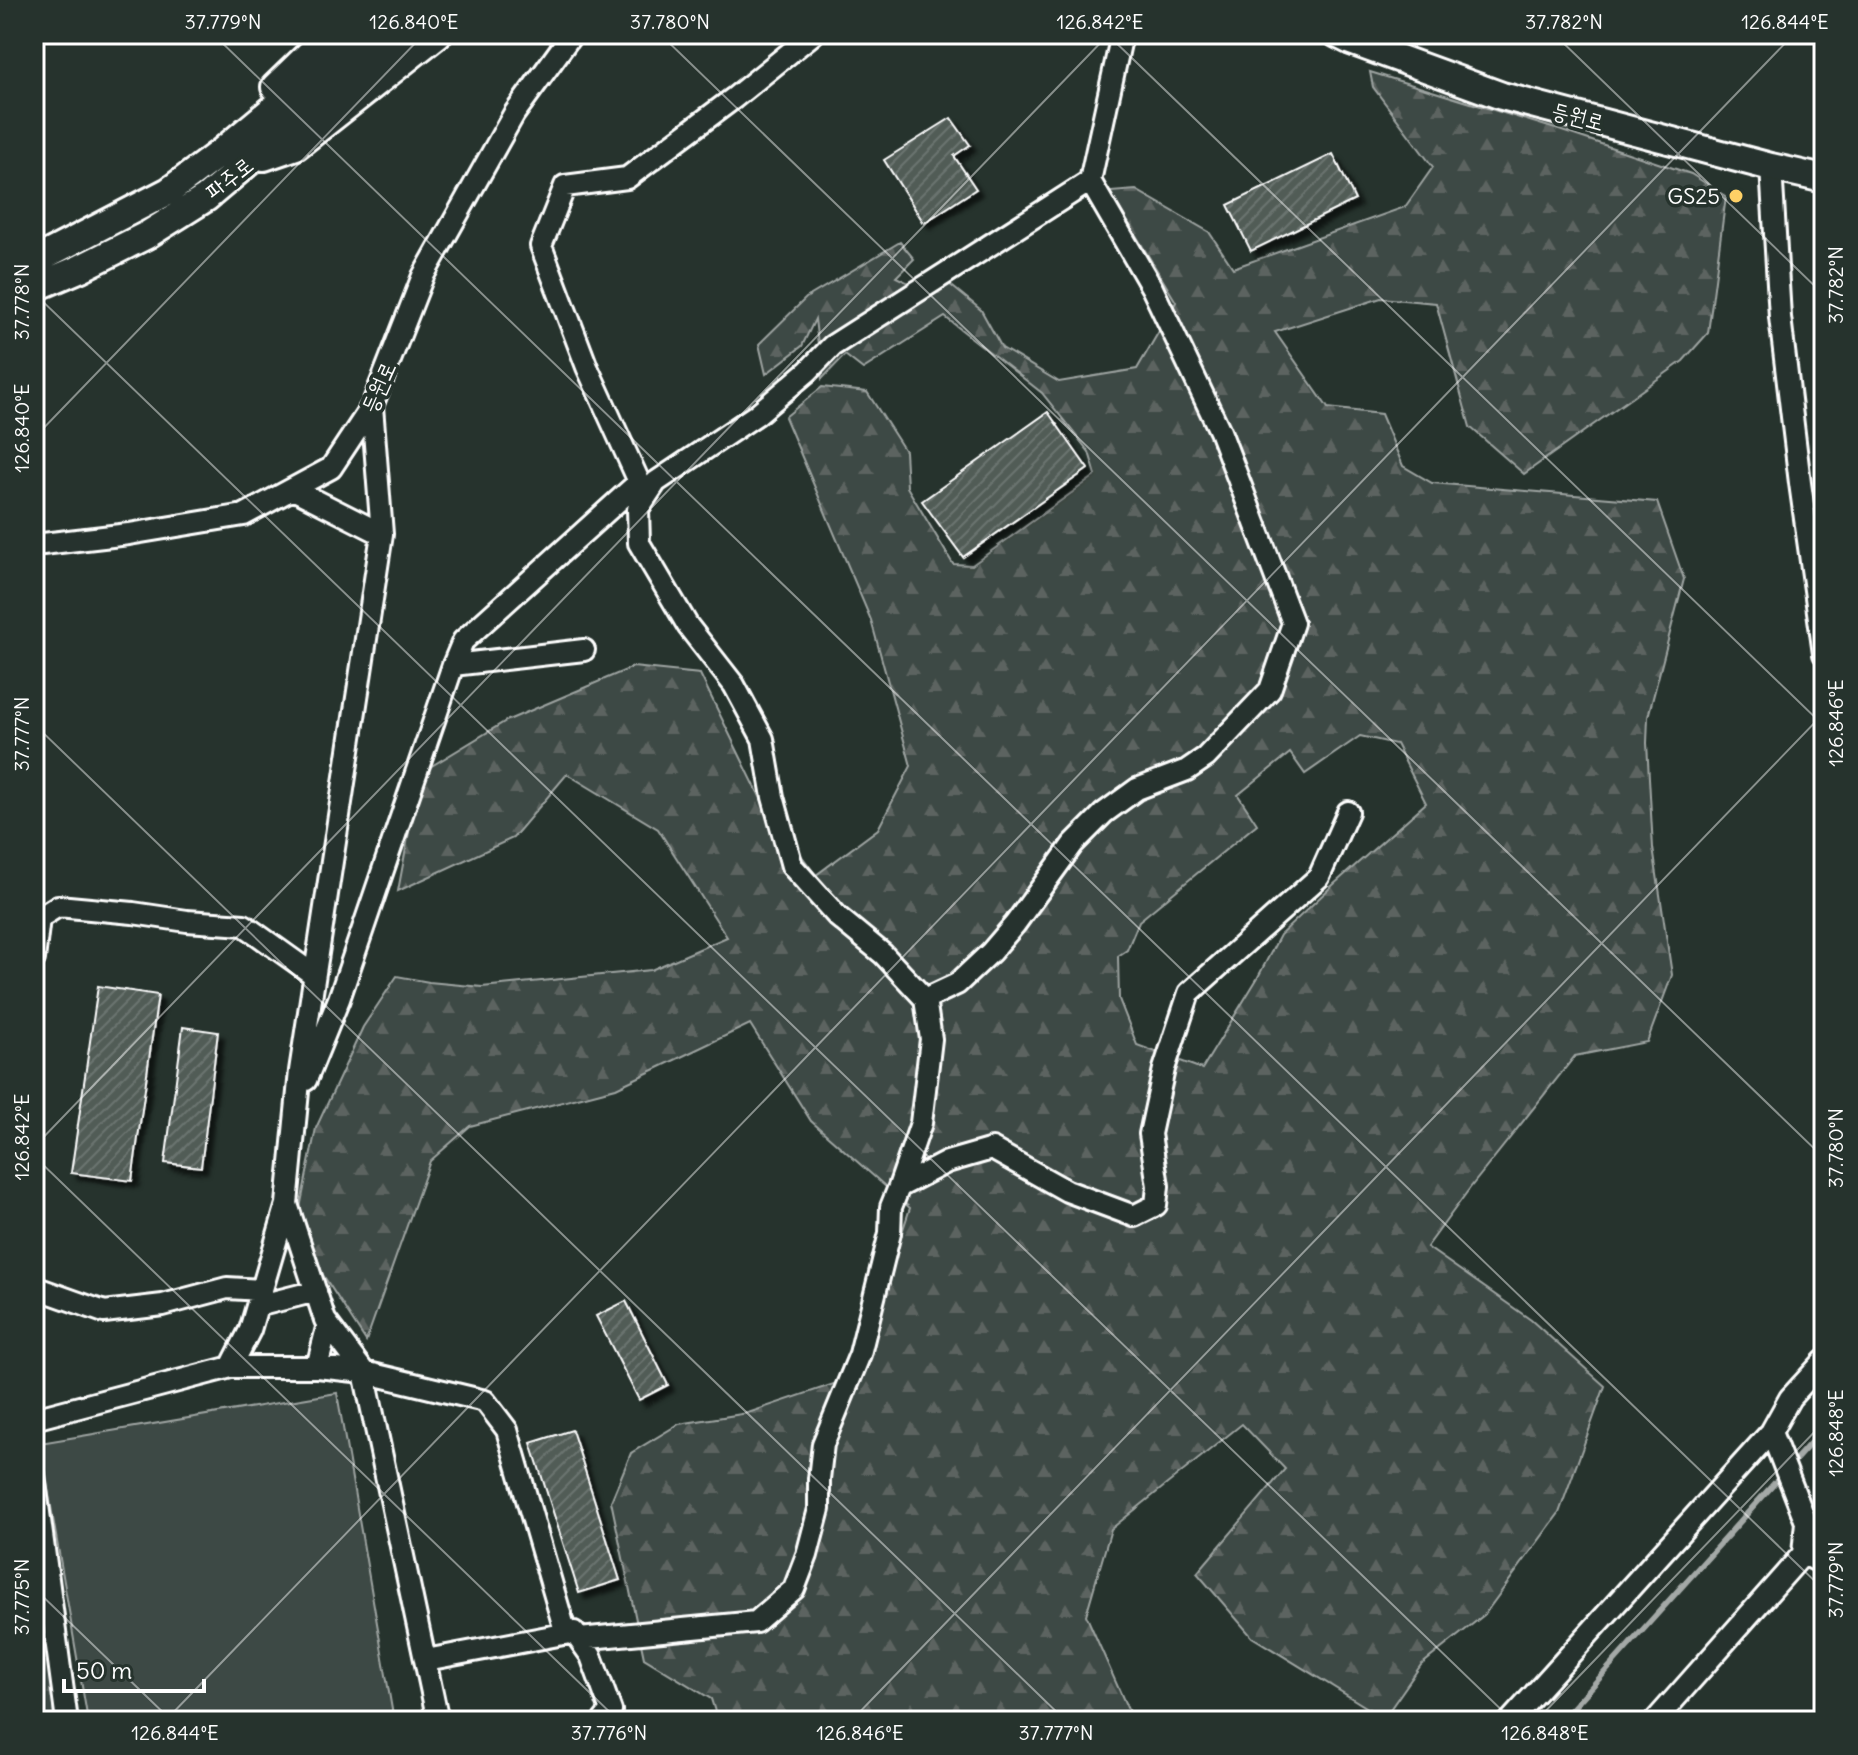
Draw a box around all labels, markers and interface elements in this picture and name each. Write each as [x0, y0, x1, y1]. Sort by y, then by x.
text: 37.779°N [185, 9, 261, 34]
text: 126.840°E [369, 9, 459, 34]
text: 37.780°N [630, 9, 710, 34]
text: 126.842°E [1056, 9, 1144, 34]
text: 37.782°N [1525, 9, 1603, 34]
text: 126.844°E [1741, 9, 1829, 34]
street label: 등원로 [1549, 96, 1607, 136]
street label: 파주로 [200, 150, 258, 206]
place label: GS25 [1667, 182, 1720, 210]
marker: GS25 [1727, 187, 1745, 205]
text: 37.782°N [1823, 246, 1848, 324]
text: 37.778°N [9, 264, 34, 340]
street label: 등원로 [354, 357, 402, 417]
text: 126.840°E [9, 383, 34, 473]
text: 126.846°E [1823, 679, 1848, 767]
text: 37.777°N [9, 696, 34, 772]
text: 126.842°E [9, 1093, 34, 1181]
text: 37.780°N [1823, 1108, 1848, 1188]
text: 126.848°E [1823, 1389, 1848, 1477]
text: 37.779°N [1823, 1542, 1848, 1618]
text: 37.775°N [9, 1559, 34, 1635]
scale bar [64, 1643, 204, 1693]
text: 50 m [76, 1655, 132, 1685]
text: 126.844°E [131, 1720, 219, 1745]
text: 37.776°N [571, 1720, 647, 1745]
text: 126.846°E [816, 1720, 904, 1745]
text: 37.777°N [1018, 1720, 1094, 1745]
text: 126.848°E [1501, 1720, 1589, 1745]

